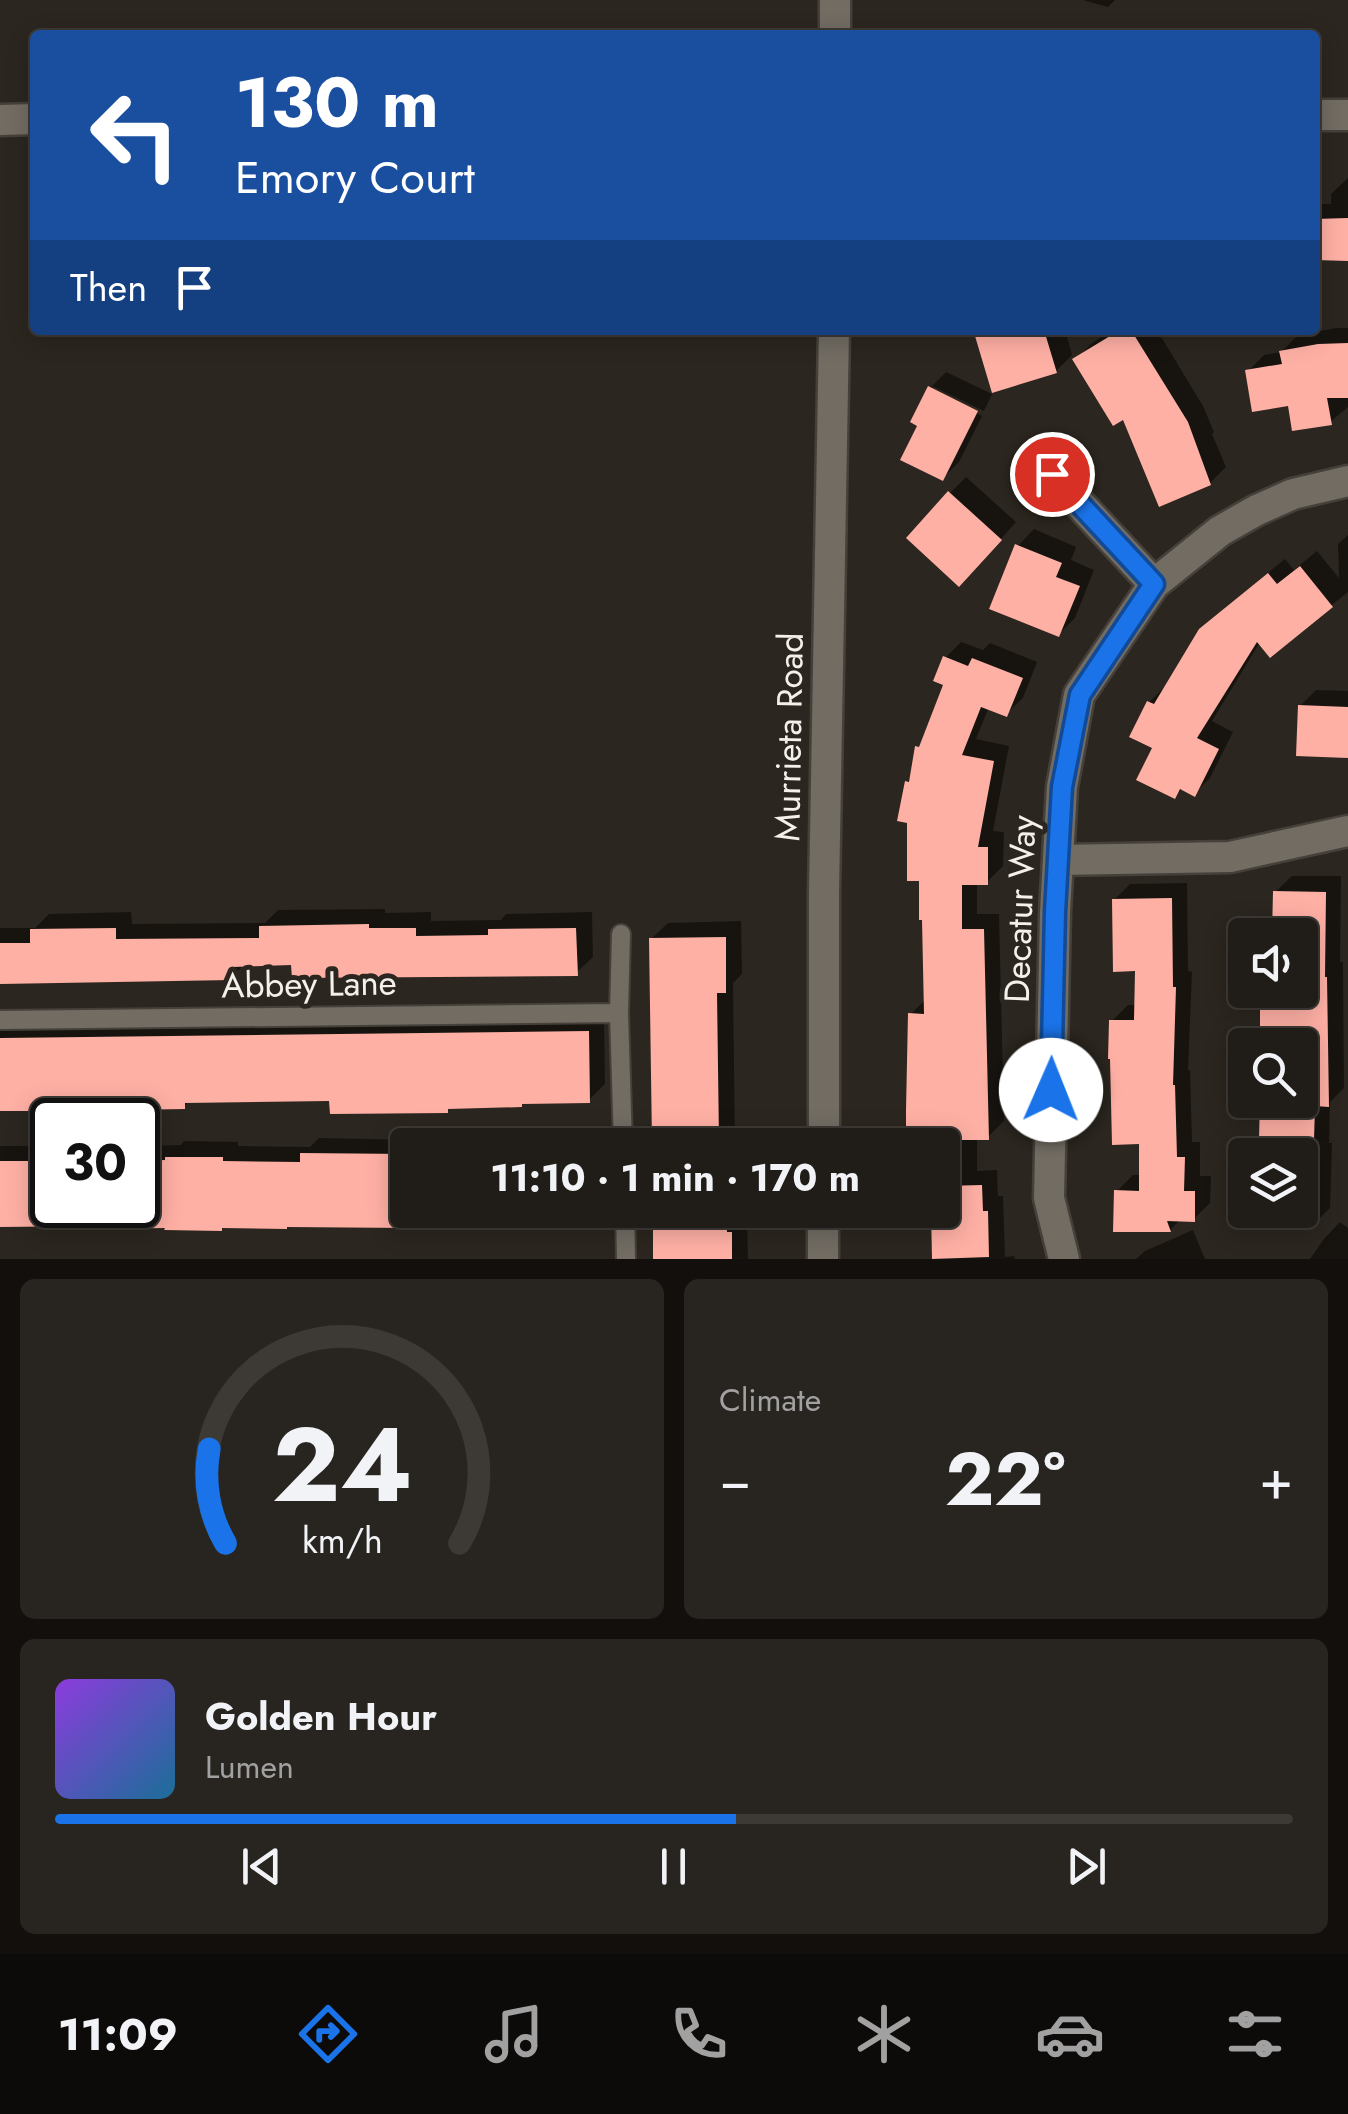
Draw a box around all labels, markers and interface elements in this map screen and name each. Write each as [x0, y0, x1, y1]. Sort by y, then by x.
text: 130 m [235, 52, 439, 153]
icon: left [70, 70, 200, 200]
text: Emory Court [235, 145, 475, 210]
text: Then [70, 260, 147, 315]
icon: arrive [167, 260, 222, 315]
pin [1010, 432, 1095, 517]
icon: arrive [1025, 447, 1080, 502]
street label: Murrieta Road [762, 632, 816, 842]
street label: Decatur Way [992, 814, 1048, 1004]
map controls [1228, 918, 1318, 1228]
button: sound [1228, 918, 1318, 1008]
street label: Abbey Lane [221, 957, 397, 1011]
button: search [1228, 1028, 1318, 1118]
position arrow [999, 1038, 1103, 1142]
speed limit sign: 30 [30, 1098, 160, 1228]
button: layers [1228, 1138, 1318, 1228]
text: 11:10 · 1 min · 170 m [490, 1150, 860, 1205]
text: Climate [719, 1377, 821, 1423]
text: 24 [272, 1390, 412, 1540]
text: 22° [945, 1425, 1066, 1533]
text: − [719, 1440, 751, 1520]
text: + [1259, 1440, 1293, 1520]
text: km/h [302, 1515, 382, 1566]
text: Golden Hour [205, 1689, 437, 1744]
text: Lumen [205, 1744, 294, 1790]
icon: previous [234, 1839, 289, 1894]
icon: pause [646, 1839, 701, 1894]
icon: next [1059, 1839, 1114, 1894]
icon: directions [293, 1999, 363, 2069]
icon: music [479, 1999, 549, 2069]
icon: phone [664, 1999, 734, 2069]
icon: climate [849, 1999, 919, 2069]
icon: car [1035, 1999, 1105, 2069]
icon: filters [1220, 1999, 1290, 2069]
text: 11:09 [58, 2002, 178, 2067]

